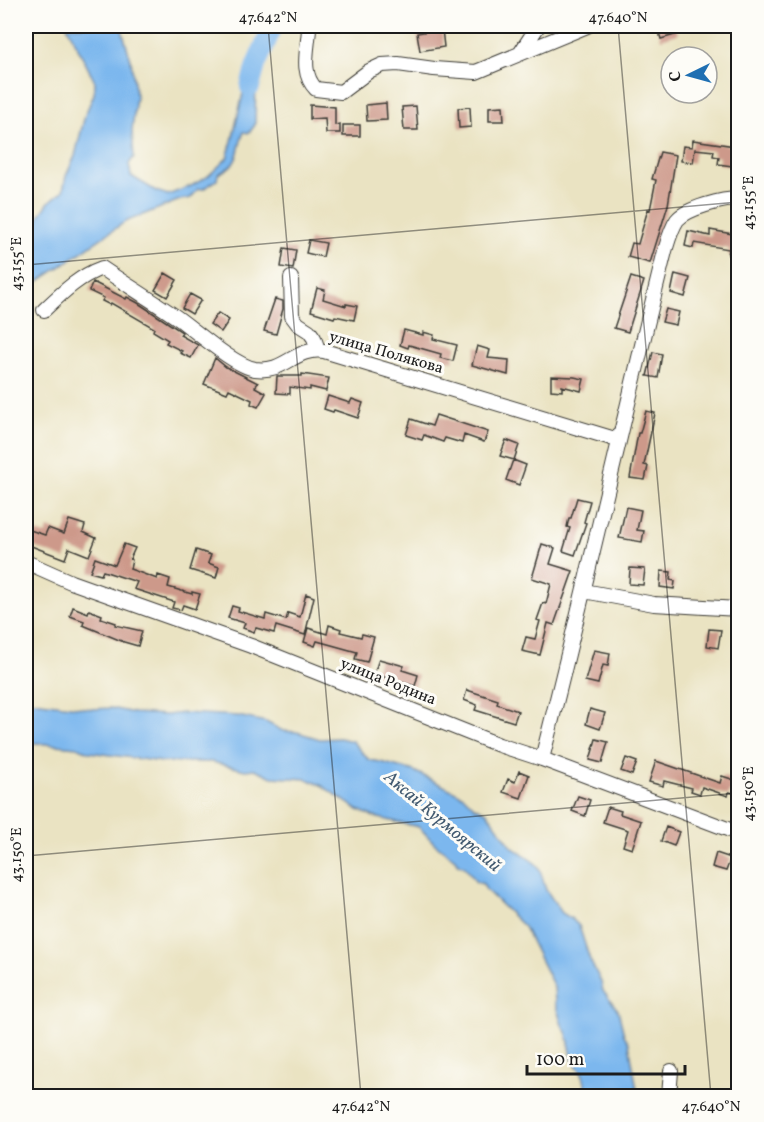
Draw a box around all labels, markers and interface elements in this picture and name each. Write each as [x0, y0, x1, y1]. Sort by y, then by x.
text: 47.642°N [239, 8, 297, 29]
text: 47.640°N [588, 8, 648, 29]
north arrow [659, 45, 719, 105]
text: С [665, 70, 687, 82]
text: 43.155°E [739, 176, 760, 230]
text: 43.155°E [7, 237, 28, 291]
street label: улица Полякова [326, 326, 446, 380]
street label: улица Родина [337, 653, 439, 711]
water label: Аксай Курмоярский [377, 765, 506, 878]
text: 43.150°E [739, 766, 760, 822]
text: 43.150°E [7, 827, 28, 883]
scale bar [527, 1038, 684, 1076]
text: 100 m [536, 1048, 585, 1073]
text: 47.642°N [332, 1097, 390, 1118]
text: 47.640°N [681, 1097, 741, 1118]

